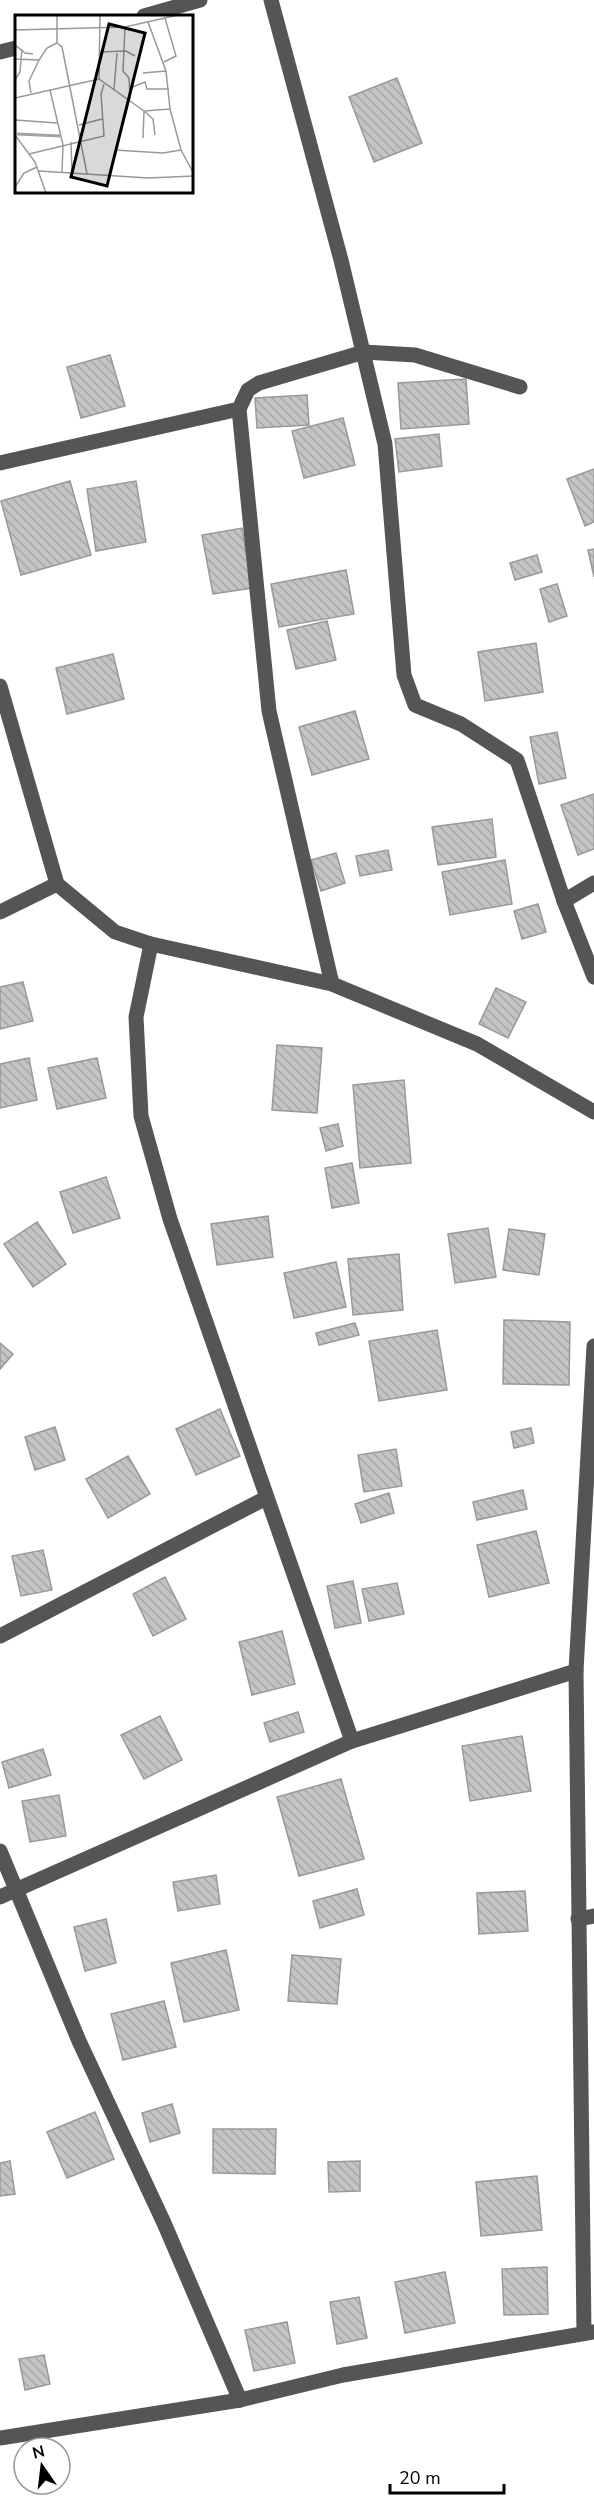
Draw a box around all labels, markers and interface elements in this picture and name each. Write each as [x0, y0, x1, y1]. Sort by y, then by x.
inset map [15, 15, 194, 194]
north arrow [12, 2436, 72, 2496]
text: N [30, 2440, 47, 2465]
scale bar [390, 2457, 504, 2495]
text: 20 m [399, 2466, 441, 2490]

